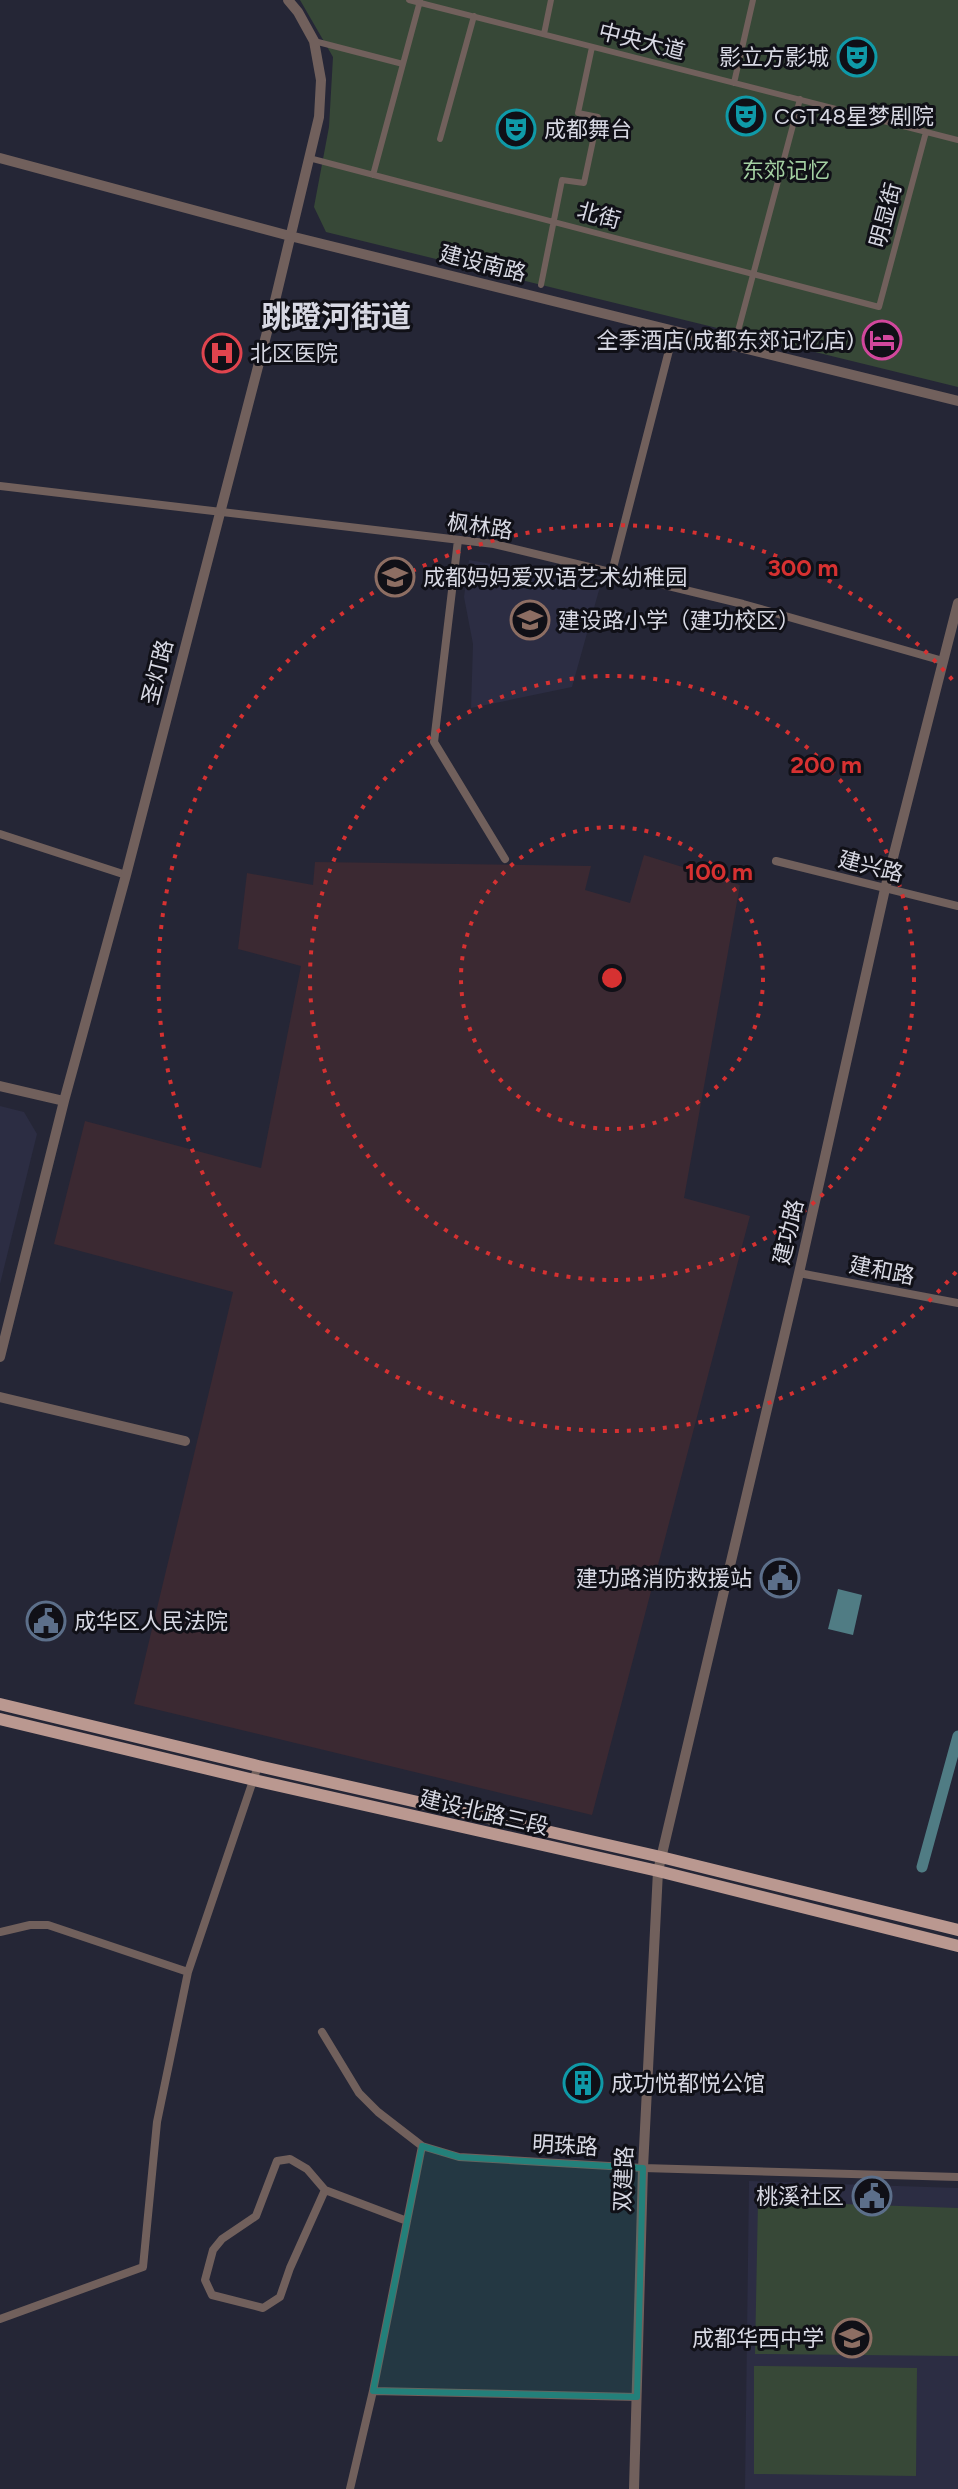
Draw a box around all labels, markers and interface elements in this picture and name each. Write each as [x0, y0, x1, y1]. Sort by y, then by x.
street label: 中央大道 [596, 18, 688, 65]
theatre icon: 影立方影城 [836, 36, 878, 78]
place label: 影立方影城 [719, 44, 829, 71]
theatre icon: CGT48星梦剧院 [725, 95, 767, 137]
place label: CGT48星梦剧院 [774, 103, 934, 130]
theatre icon: 成都舞台 [495, 108, 537, 150]
place label: 成都舞台 [544, 116, 632, 143]
park label: 东郊记忆 [742, 157, 830, 184]
street label: 明显街 [864, 180, 907, 251]
street label: 北街 [574, 197, 624, 234]
street label: 建设南路 [437, 240, 529, 287]
district label: 跳蹬河街道 [261, 298, 411, 335]
hotel icon: 全季酒店(成都东郊记忆店) [861, 319, 903, 361]
place label: 全季酒店(成都东郊记忆店) [597, 327, 854, 354]
hospital icon: 北区医院 [201, 332, 243, 374]
place label: 北区医院 [250, 340, 338, 367]
street label: 枫林路 [445, 509, 514, 544]
text: 300 m [767, 553, 839, 582]
school or university icon: 成都妈妈爱双语艺术幼稚园 [374, 556, 416, 598]
place label: 成都妈妈爱双语艺术幼稚园 [423, 564, 687, 591]
school or university icon: 建设路小学（建功校区） [509, 599, 551, 641]
place label: 建设路小学（建功校区） [558, 607, 800, 634]
street label: 圣灯路 [136, 637, 179, 707]
text: 200 m [790, 750, 862, 779]
street label: 建兴路 [836, 845, 906, 888]
text: 100 m [685, 857, 753, 886]
centre of rings [598, 964, 626, 992]
street label: 建功路 [768, 1197, 809, 1267]
street label: 建和路 [847, 1251, 917, 1290]
public building icon: 建功路消防救援站 [759, 1557, 801, 1599]
place label: 建功路消防救援站 [576, 1565, 752, 1592]
public building icon: 成华区人民法院 [25, 1600, 67, 1642]
place label: 成华区人民法院 [74, 1608, 228, 1635]
street label: 建设北路三段 [417, 1784, 551, 1840]
building icon: 成功悦都悦公馆 [562, 2062, 604, 2104]
place label: 成功悦都悦公馆 [611, 2070, 765, 2097]
street label: 明珠路 [531, 2130, 599, 2161]
street label: 双建路 [609, 2146, 638, 2212]
public building icon: 桃溪社区 [851, 2175, 893, 2217]
place label: 桃溪社区 [756, 2183, 844, 2210]
school or university icon: 成都华西中学 [831, 2317, 873, 2359]
place label: 成都华西中学 [692, 2325, 824, 2352]

